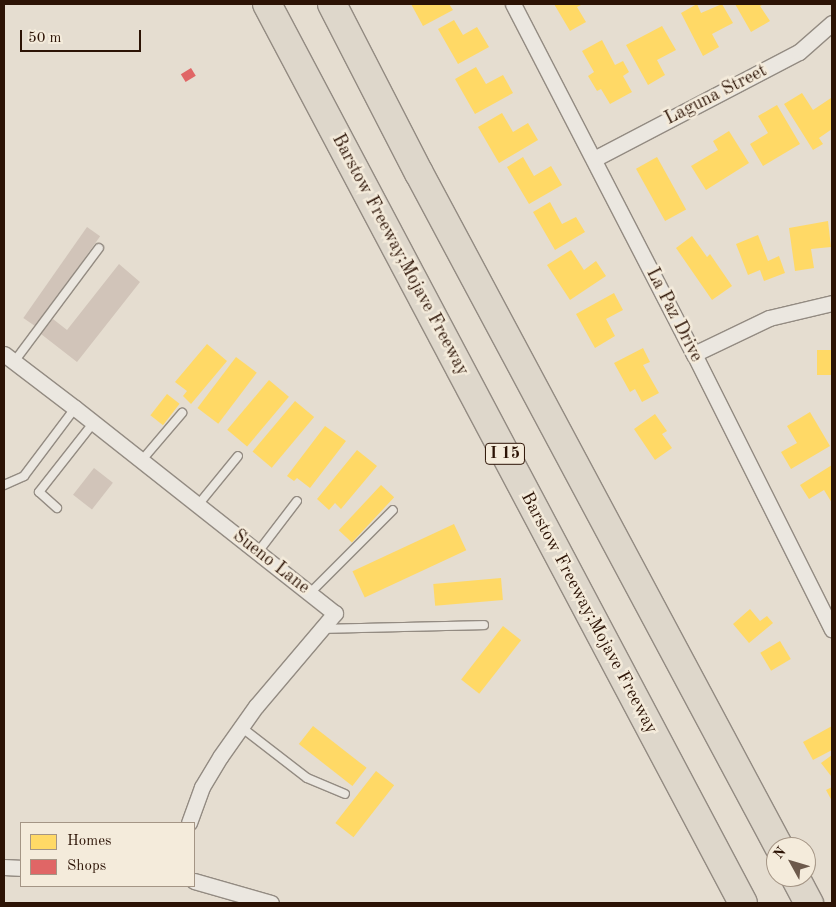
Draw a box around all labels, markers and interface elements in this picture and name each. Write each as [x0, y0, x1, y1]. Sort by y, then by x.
scale bar [22, 20, 144, 52]
text: 50 m [28, 31, 62, 46]
street label: Laguna Street [661, 60, 771, 130]
street label: Barstow Freeway;Mojave Freeway [327, 130, 473, 380]
street label: La Paz Drive [641, 264, 707, 366]
road number: I 15 [484, 440, 526, 468]
street label: Barstow Freeway;Mojave Freeway [516, 488, 662, 738]
street label: Sueno Lane [228, 525, 314, 599]
legend [20, 822, 195, 887]
text: Homes [67, 834, 112, 849]
north arrow [766, 837, 816, 887]
text: N [771, 845, 789, 862]
text: Shops [67, 859, 106, 874]

